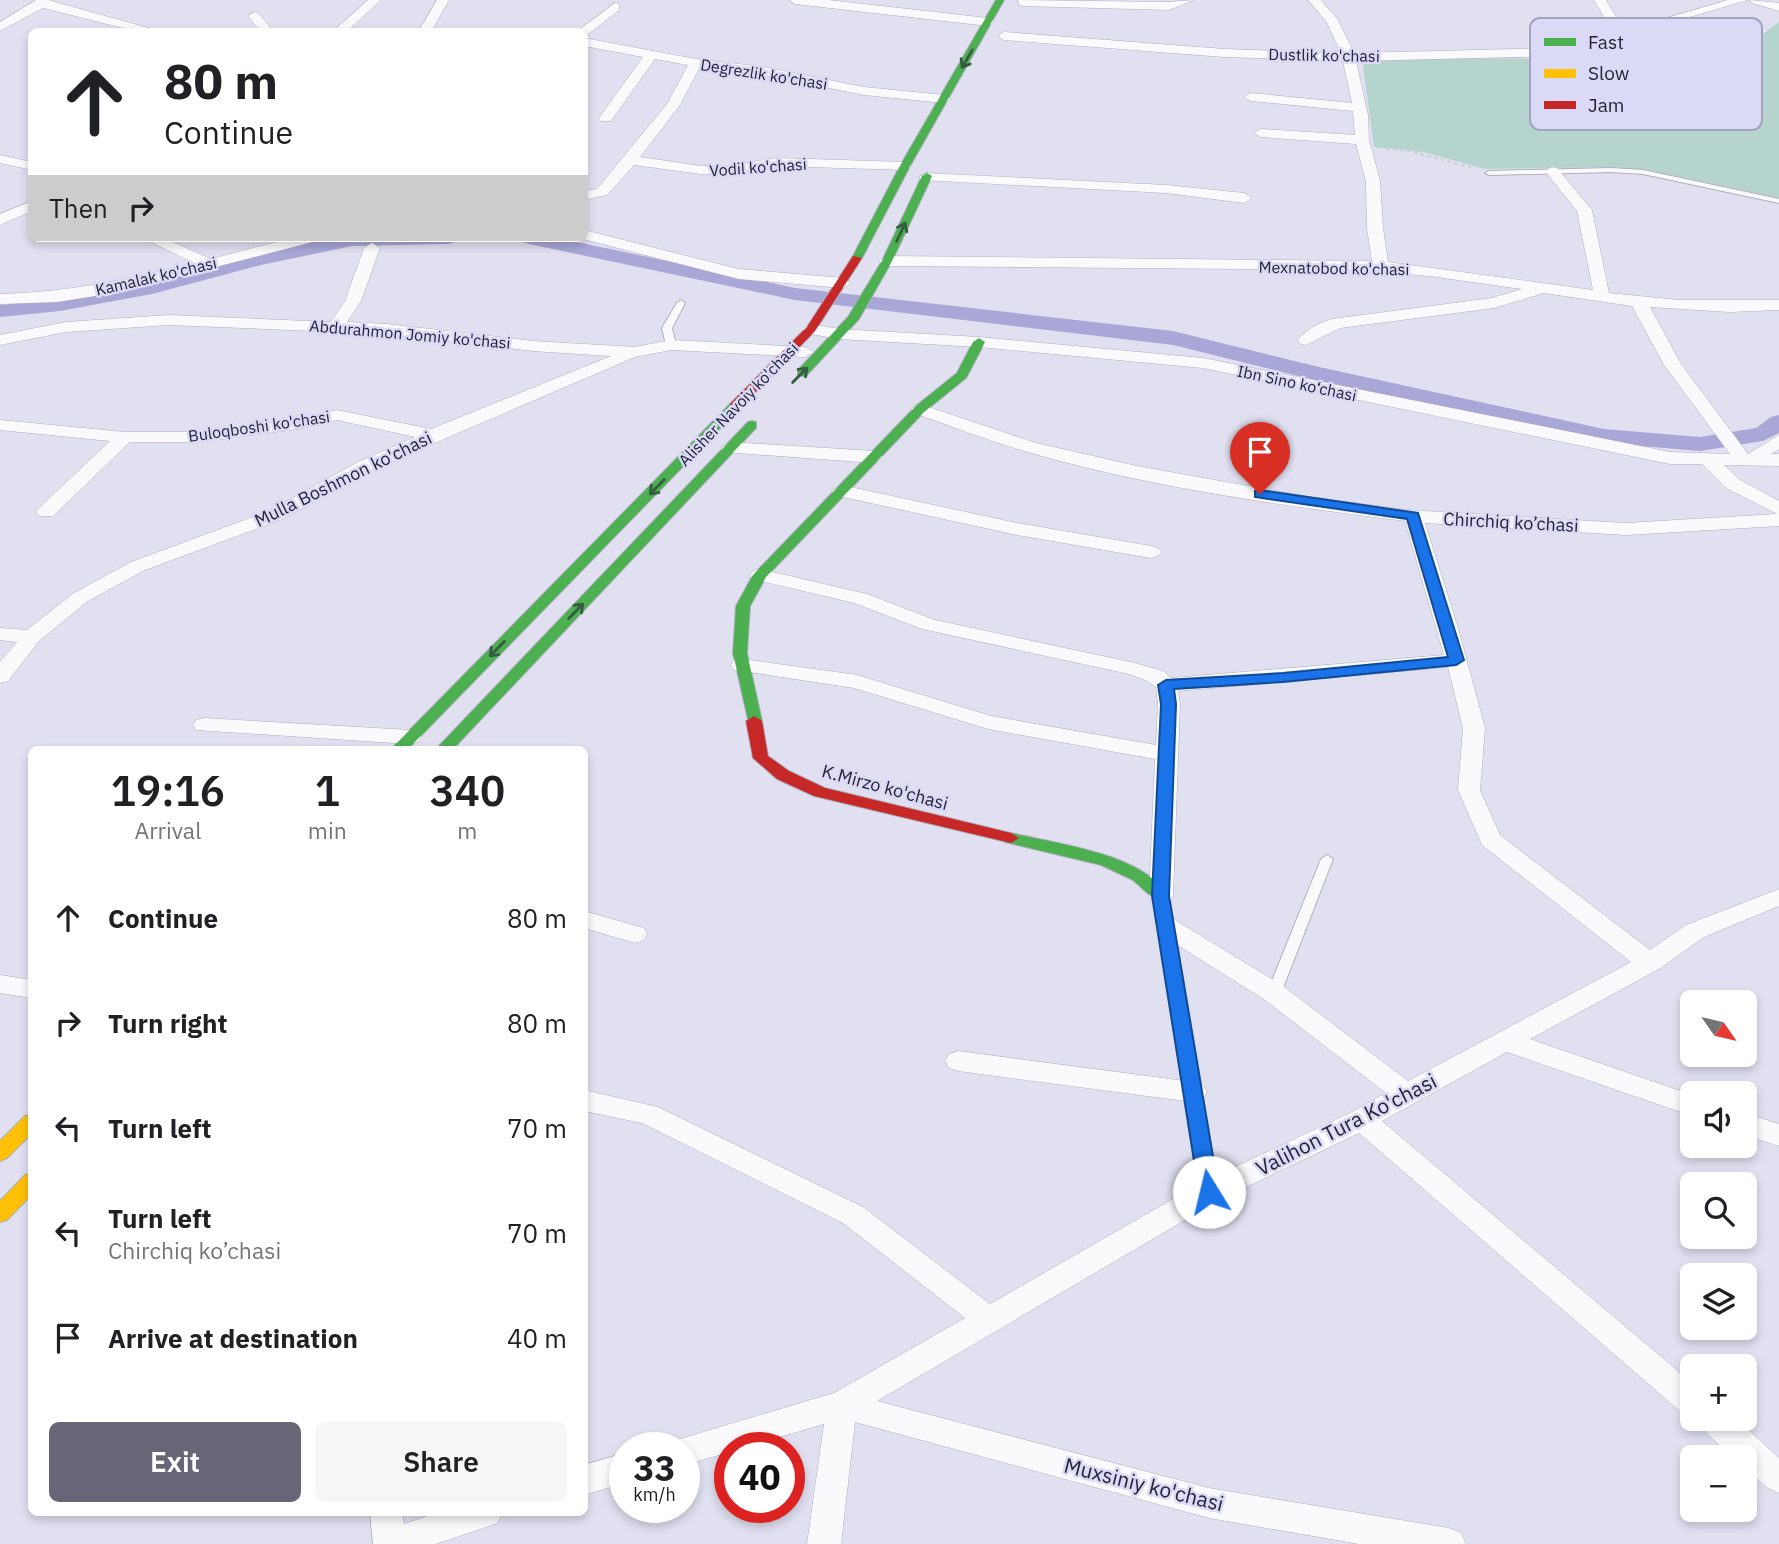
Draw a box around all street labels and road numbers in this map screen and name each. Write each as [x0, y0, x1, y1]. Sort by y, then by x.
street label: Dustlik ko'chasi [1268, 44, 1380, 66]
street label: Degrezlik ko'chasi [699, 54, 829, 94]
street label: Vodil ko'chasi [709, 154, 807, 180]
street label: Kamalak ko'chasi [93, 252, 219, 300]
street label: Mexnatobod ko'chasi [1258, 257, 1410, 279]
street label: Abdurahmon Jomiy ko'chasi [309, 315, 511, 353]
street label: Alisher Navoiy ko'chasi [674, 338, 802, 470]
street label: Ibn Sino ko‘chasi [1236, 361, 1358, 405]
street label: Buloqboshi ko'chasi [187, 406, 331, 446]
street label: Mulla Boshmon ko'chasi [251, 426, 435, 532]
street label: Chirchiq ko’chasi [1443, 507, 1579, 537]
street label: K.Mirzo ko'chasi [819, 759, 951, 815]
street label: Valihon Tura Ko'chasi [1251, 1066, 1441, 1182]
street label: Muxsiniy ko'chasi [1061, 1451, 1227, 1517]

